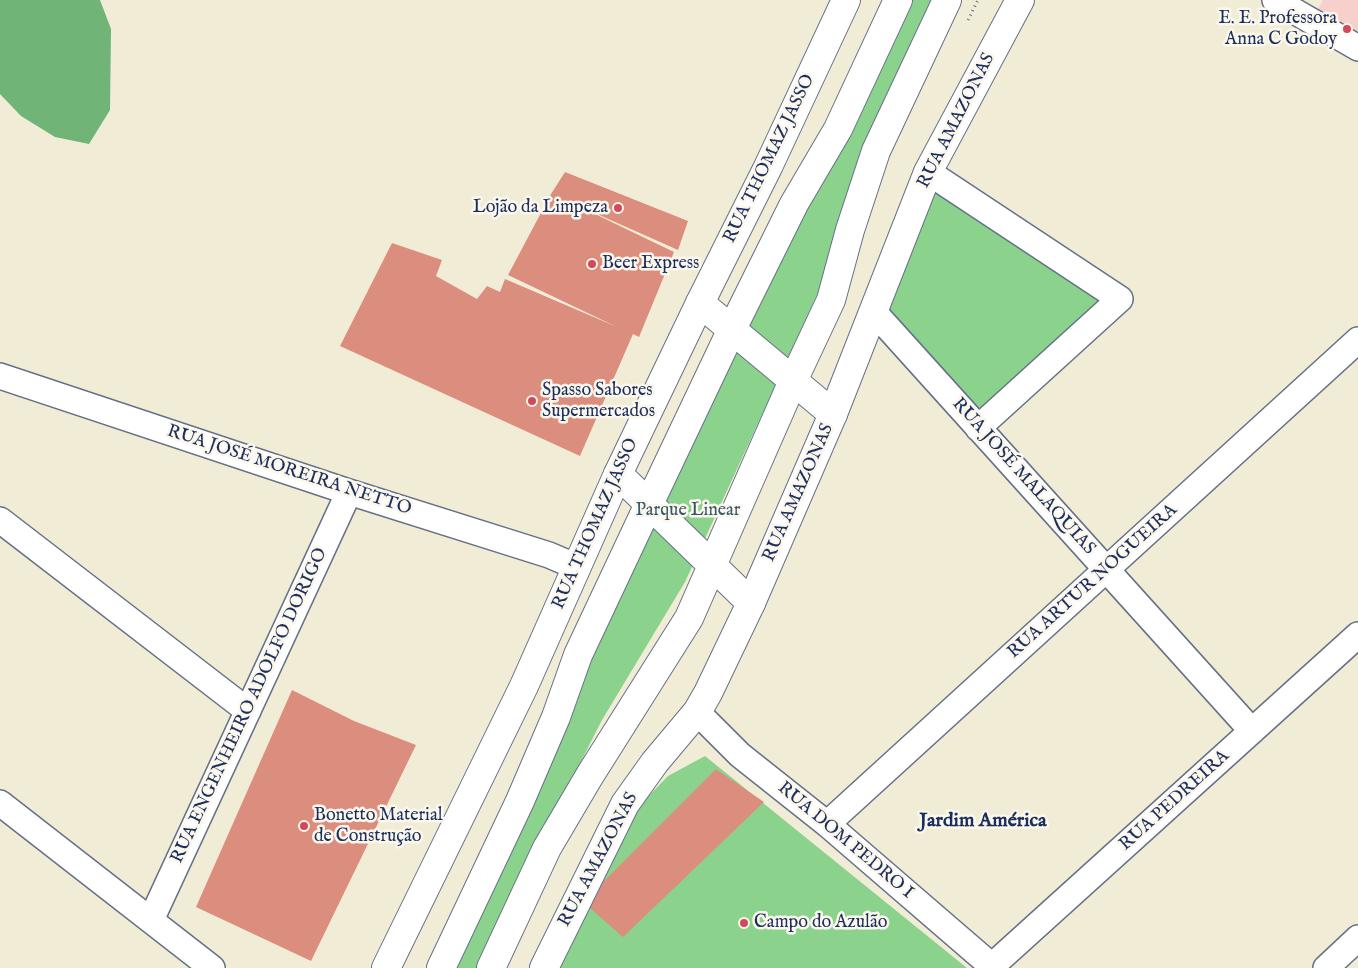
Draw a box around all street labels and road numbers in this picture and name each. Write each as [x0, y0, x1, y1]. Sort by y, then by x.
street label: RUA AMAZONAS [914, 50, 1000, 192]
street label: RUA THOMAZ JASSO [720, 71, 820, 247]
street label: RUA JOSÉ MALAQUIAS [947, 394, 1099, 560]
street label: RUA JOSÉ MOREIRA NETTO [164, 421, 414, 521]
street label: RUA AMAZONAS [759, 421, 839, 565]
street label: RUA THOMAZ JASSO [549, 435, 643, 613]
street label: RUA ARTUR NOGUEIRA [1004, 500, 1182, 664]
street label: RUA ENGENHEIRO ADOLFO DORIGO [167, 545, 333, 867]
street label: RUA PEDREIRA [1116, 746, 1234, 856]
street label: RUA DOM PEDRO I [773, 778, 917, 904]
street label: RUA AMAZONAS [555, 789, 643, 931]

